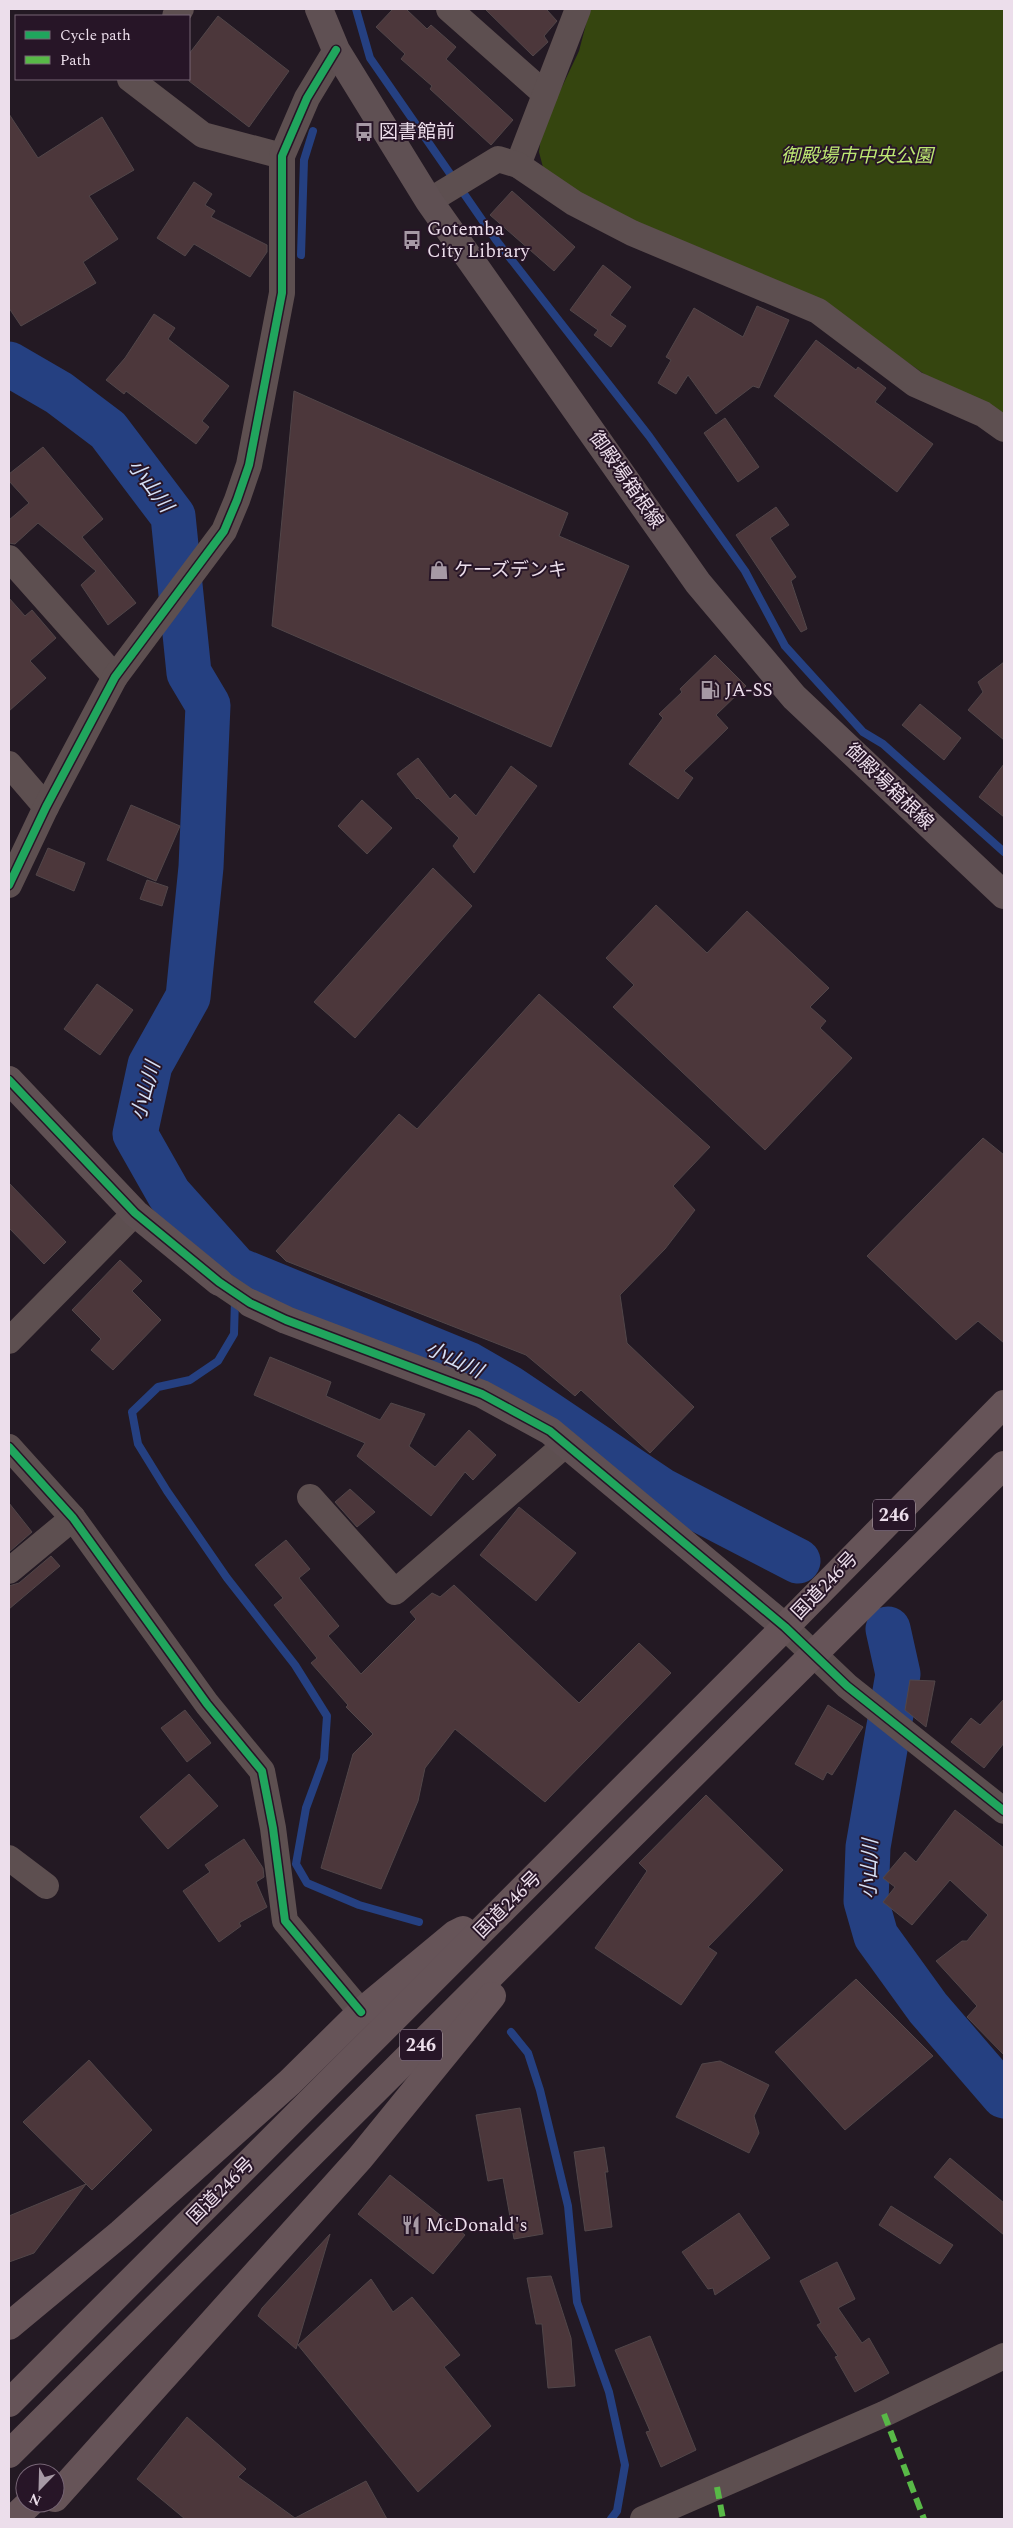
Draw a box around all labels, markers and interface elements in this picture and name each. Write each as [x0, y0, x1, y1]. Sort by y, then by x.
legend [15, 15, 190, 80]
text: Cycle path [60, 24, 131, 47]
text: Path [60, 49, 91, 72]
place label: 図書館前 [379, 118, 455, 147]
bus stop icon: 図書館前 [353, 121, 375, 143]
park label: 御殿場市中央公園 [781, 142, 936, 171]
place label: Gotemba City Library [427, 215, 530, 266]
bus stop icon: Gotemba City Library [401, 229, 423, 251]
street label: 御殿場箱根線 [581, 425, 671, 535]
water label: 小山川 [120, 453, 181, 521]
place label: ケーズデンキ [454, 556, 567, 585]
shop icon: ケーズデンキ [428, 559, 450, 581]
place label: JA-SS [725, 676, 773, 705]
fuel station icon: JA-SS [699, 679, 721, 701]
street label: 御殿場箱根線 [838, 737, 940, 837]
water label: 小山川 [124, 1056, 169, 1124]
water label: 小山川 [420, 1334, 489, 1387]
road number: 246 [873, 1500, 915, 1530]
street label: 国道246号 [785, 1545, 865, 1627]
water label: 小山川 [854, 1836, 886, 1900]
street label: 国道246号 [468, 1865, 548, 1945]
road number: 246 [400, 2030, 442, 2060]
street label: 国道246号 [181, 2151, 261, 2231]
place label: McDonald's [426, 2211, 528, 2240]
restaurant icon: McDonald's [400, 2214, 422, 2236]
north arrow [15, 2463, 65, 2513]
text: N [26, 2488, 44, 2511]

